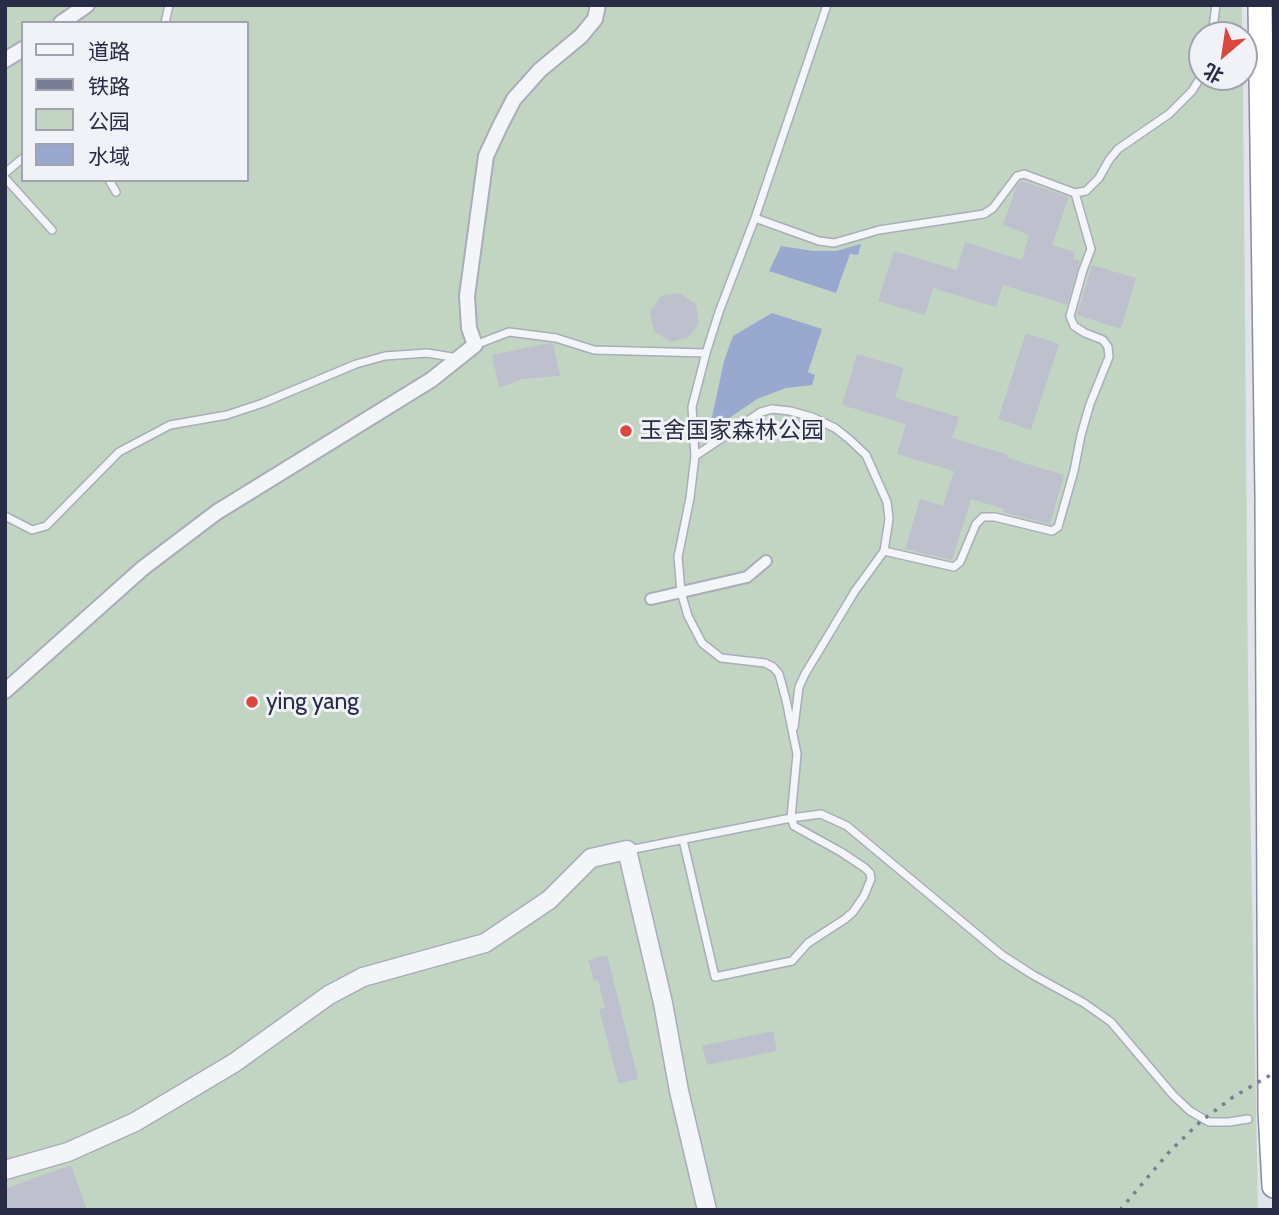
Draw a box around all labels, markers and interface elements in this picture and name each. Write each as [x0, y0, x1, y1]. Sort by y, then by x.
legend [21, 21, 248, 182]
north arrow [1188, 21, 1258, 91]
text: 道路 [88, 39, 130, 64]
text: 北 [1200, 58, 1227, 88]
text: 铁路 [88, 74, 130, 99]
text: 公园 [88, 109, 130, 134]
text: 水域 [88, 144, 130, 169]
place label: 玉舍国家森林公园 [640, 417, 824, 445]
marker: 玉舍国家森林公园 [618, 423, 634, 439]
place label: ying yang [266, 688, 359, 716]
marker: ying yang [244, 694, 260, 710]

